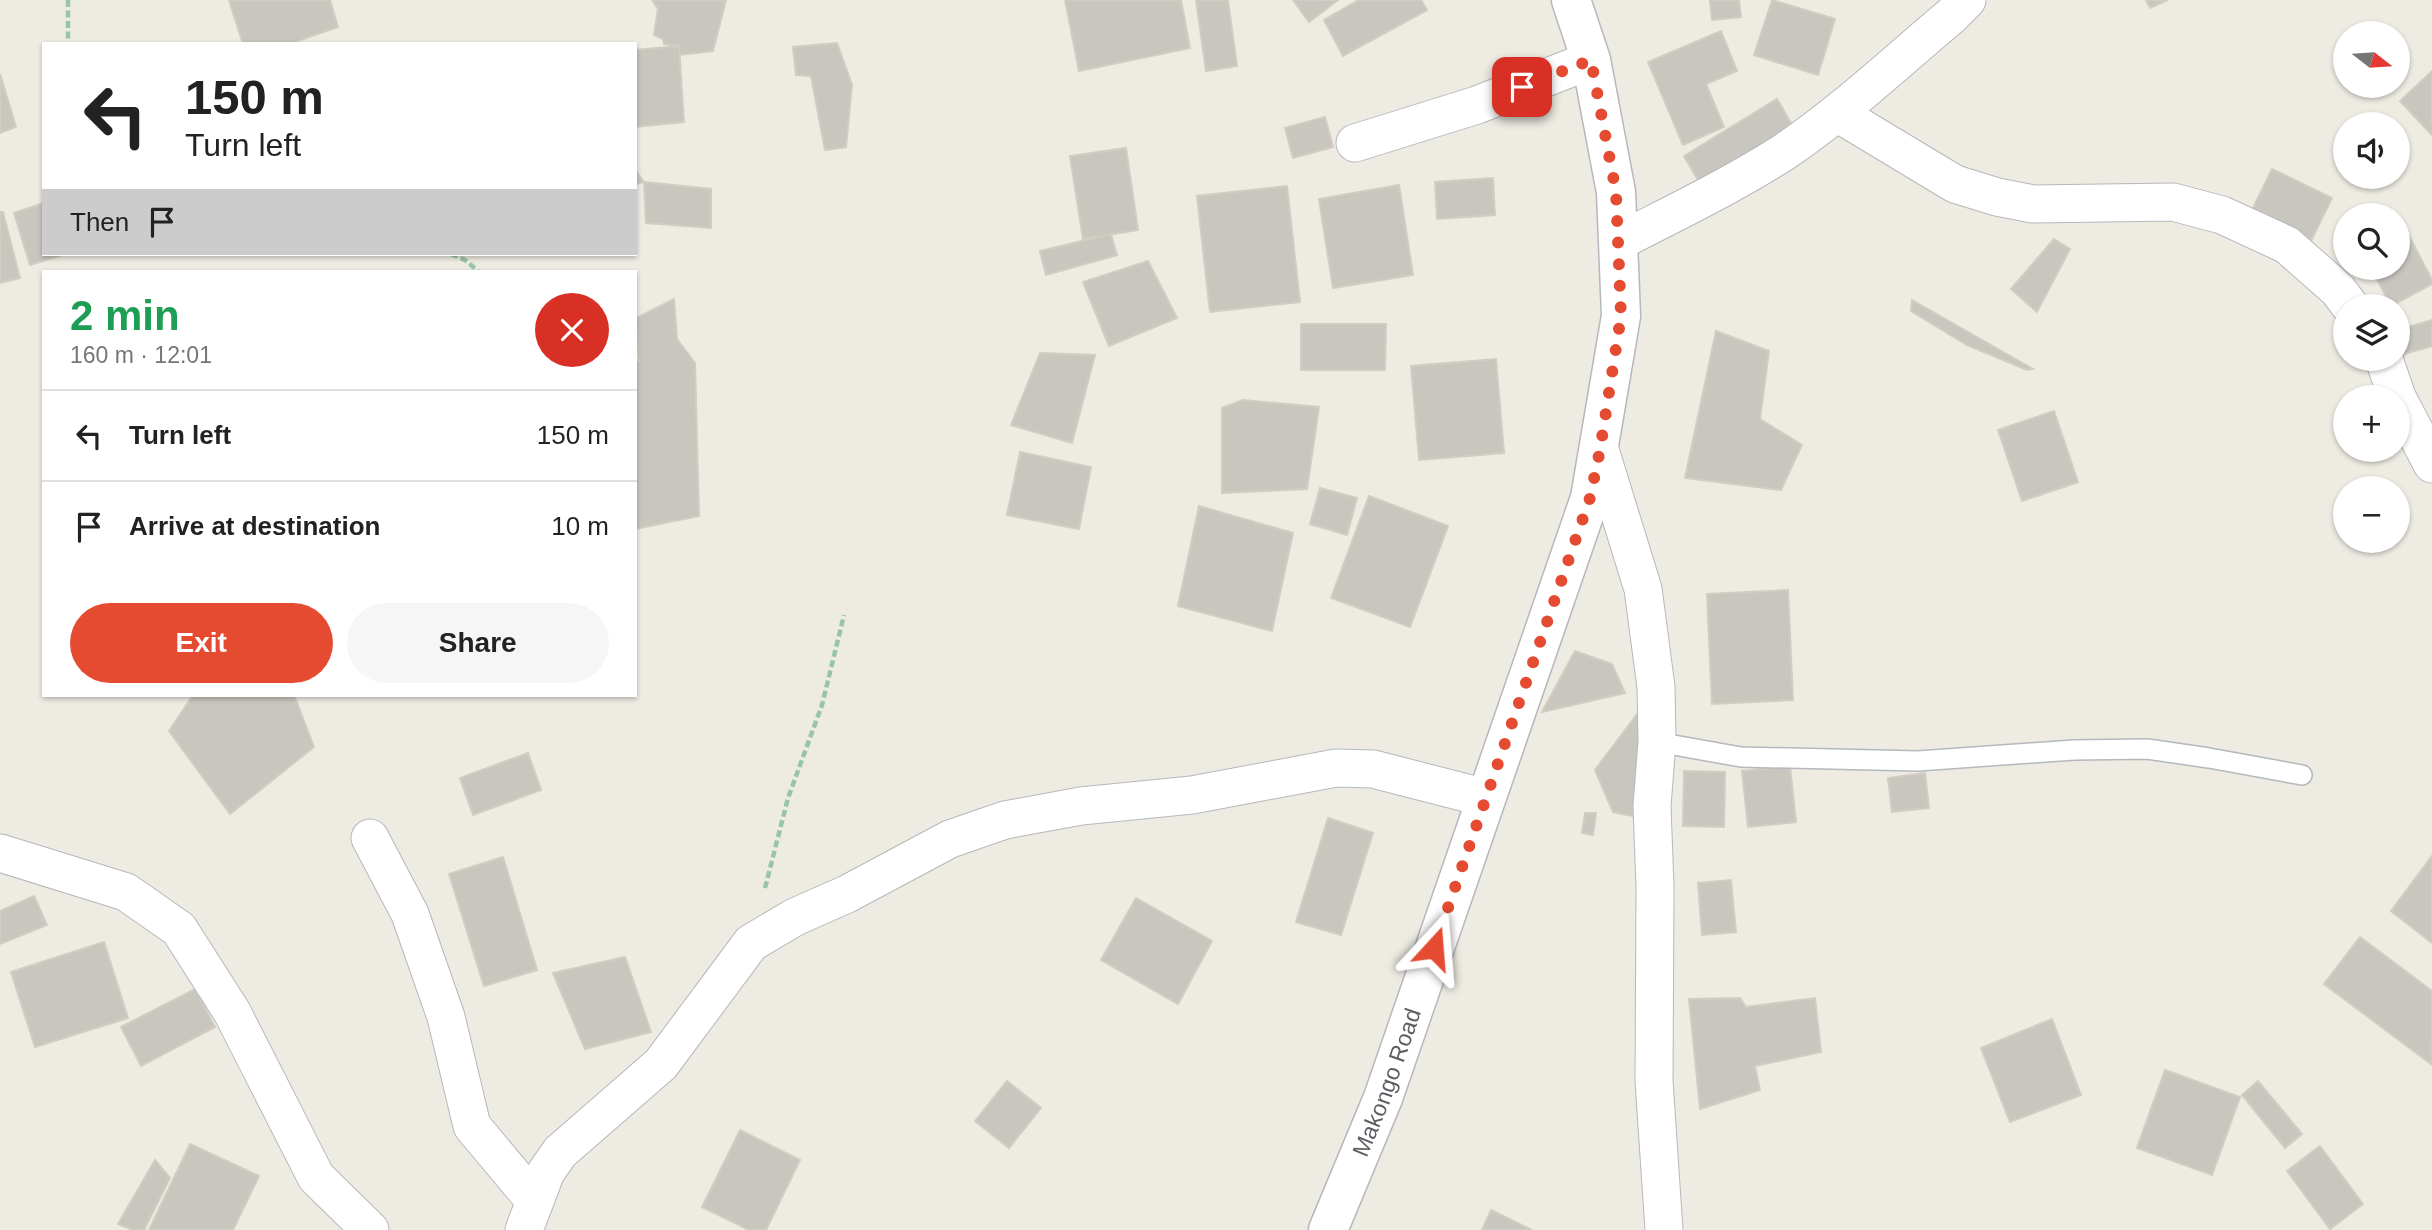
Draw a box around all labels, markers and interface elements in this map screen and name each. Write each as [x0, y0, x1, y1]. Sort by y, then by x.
north arrow [2333, 21, 2410, 98]
map controls [2333, 21, 2410, 553]
pin [1492, 57, 1552, 117]
icon: arrive [1503, 68, 1541, 106]
icon: left [70, 70, 161, 161]
text: 150 m [185, 70, 324, 124]
button: sound [2333, 112, 2410, 189]
text: Turn left [185, 127, 301, 163]
icon: arrive [143, 203, 181, 241]
button: search [2333, 203, 2410, 280]
text: Then [70, 207, 129, 237]
text: 2 min [70, 292, 180, 339]
button: close [535, 293, 609, 367]
button: layers [2333, 294, 2410, 371]
text: 160 m · 12:01 [70, 342, 212, 368]
button: + [2333, 385, 2410, 462]
icon: left [70, 417, 108, 455]
text: Turn left [129, 420, 231, 450]
text: 150 m [537, 420, 609, 450]
button: − [2333, 476, 2410, 553]
icon: arrive [70, 508, 108, 546]
text: Arrive at destination [129, 511, 380, 541]
text: 10 m [551, 511, 609, 541]
button: Exit [70, 603, 333, 683]
button: Share [347, 603, 609, 683]
position arrow [1397, 911, 1471, 985]
street label: Makongo Road [1347, 1005, 1426, 1160]

